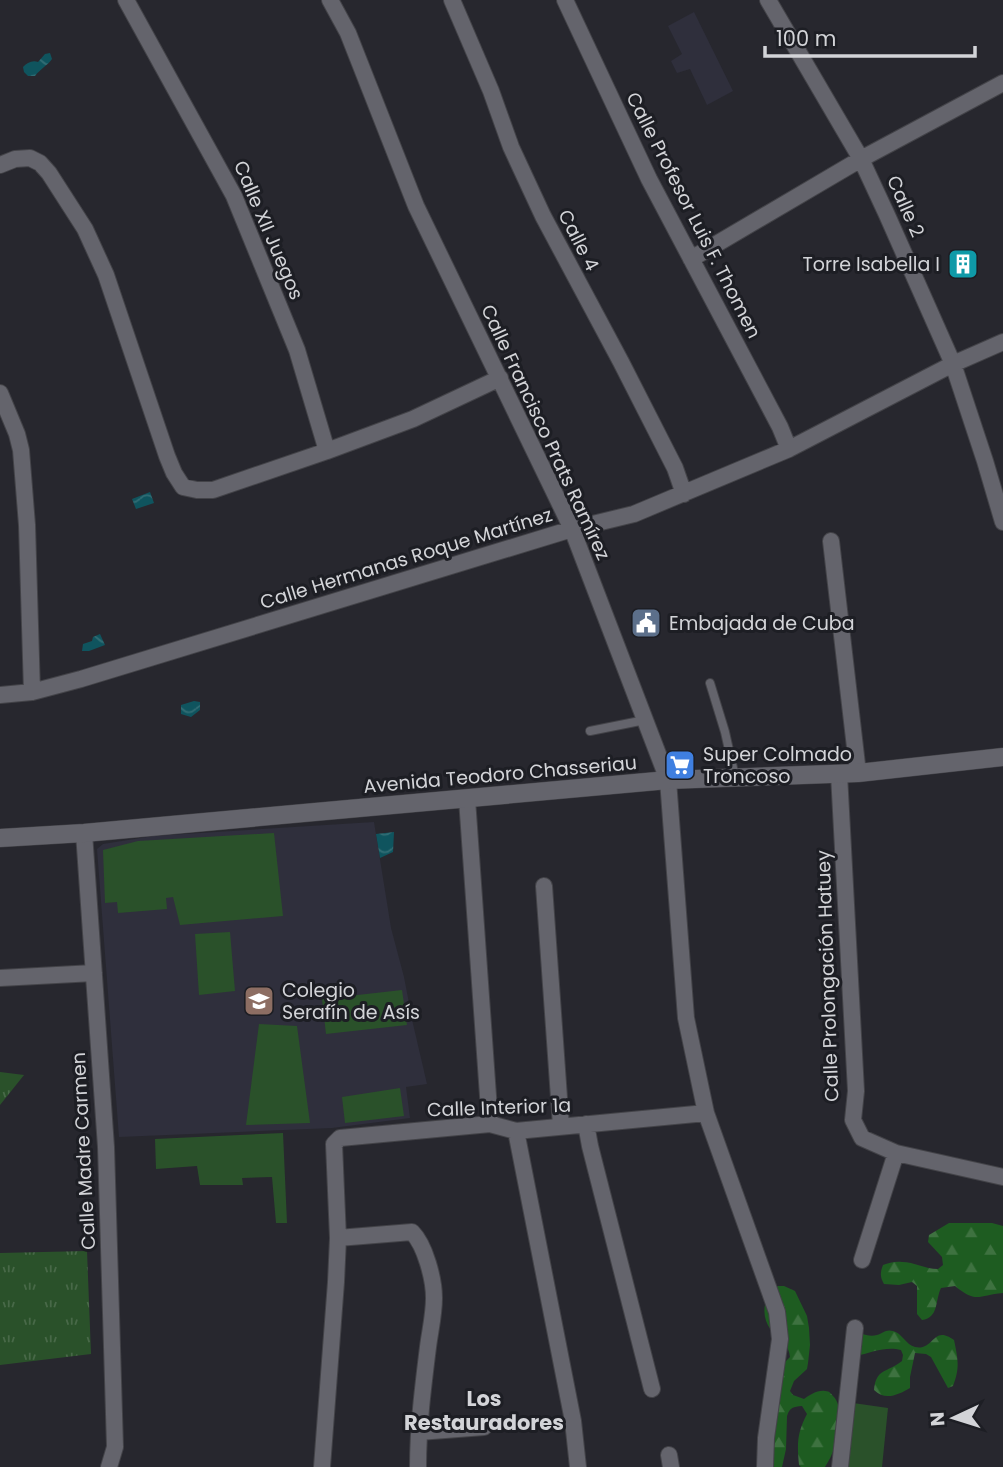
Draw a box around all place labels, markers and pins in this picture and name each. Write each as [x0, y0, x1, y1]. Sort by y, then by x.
building icon: Torre Isabella I [946, 247, 980, 281]
place label: Torre Isabella I [803, 251, 940, 278]
public building icon: Embajada de Cuba [629, 606, 663, 640]
place label: Embajada de Cuba [669, 610, 855, 637]
place label: Super Colmado Troncoso [703, 741, 852, 790]
supermarket icon: Super Colmado Troncoso [663, 748, 697, 782]
place label: Colegio Serafín de Asís [282, 977, 420, 1026]
school or university icon: Colegio Serafín de Asís [242, 984, 276, 1018]

